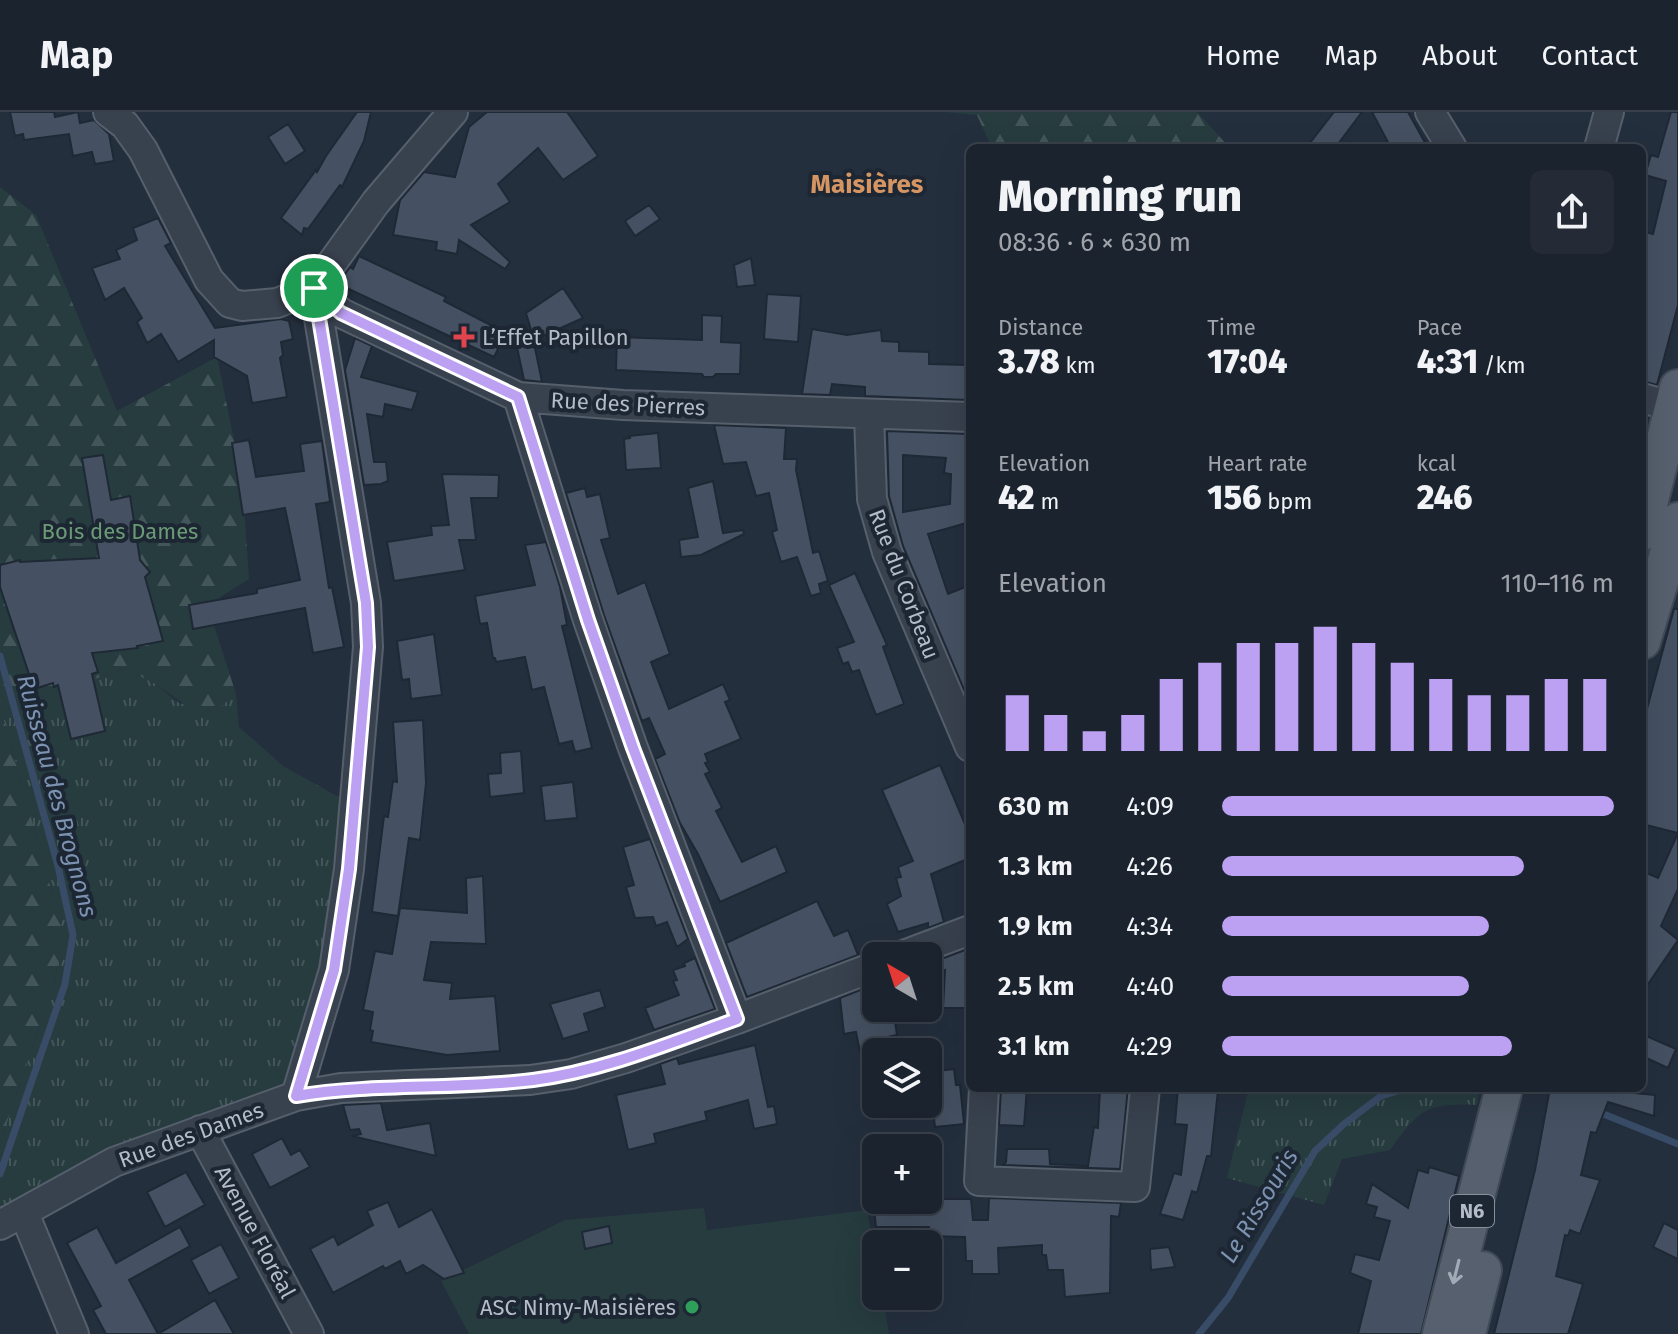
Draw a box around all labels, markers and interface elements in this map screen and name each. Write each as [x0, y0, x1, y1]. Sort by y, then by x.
text: Map [40, 32, 113, 78]
text: Home [1206, 39, 1280, 72]
text: Map [1324, 39, 1378, 72]
text: About [1422, 39, 1497, 72]
text: Contact [1541, 39, 1638, 72]
district label: Maisières [811, 169, 924, 200]
text: Morning run [998, 170, 1242, 223]
button: share [1530, 170, 1614, 254]
text: 08:36 · 6 × 630 m [998, 227, 1191, 258]
pin [280, 254, 348, 322]
icon: arrive [292, 266, 336, 310]
text: Distance [998, 314, 1083, 341]
text: Time [1207, 314, 1256, 341]
text: Pace [1417, 314, 1462, 341]
place label: L’Effet Papillon [482, 324, 629, 351]
marker: L’Effet Papillon [453, 326, 475, 348]
text: 3.78 [998, 341, 1060, 382]
text: 17:04 [1207, 341, 1287, 382]
text: 4:31 [1417, 341, 1478, 382]
text: km [1060, 352, 1096, 379]
text: /km [1478, 352, 1526, 379]
street label: Rue des Pierres [550, 386, 706, 422]
text: Elevation [998, 450, 1090, 477]
text: Heart rate [1207, 450, 1308, 477]
text: kcal [1417, 450, 1456, 477]
text: 42 [998, 477, 1035, 518]
text: 156 [1207, 477, 1261, 518]
text: 246 [1417, 477, 1472, 518]
text: m [1035, 488, 1059, 515]
text: bpm [1261, 488, 1312, 515]
street label: Rue du Corbeau [863, 505, 945, 663]
park label: Bois des Dames [42, 518, 198, 545]
text: Elevation [998, 568, 1107, 599]
text: 110–116 m [1500, 568, 1614, 599]
water label: Ruisseau des Brognons [11, 672, 103, 920]
text: 630 m [998, 791, 1069, 822]
text: 4:09 [1126, 791, 1174, 822]
text: 1.3 km [998, 851, 1073, 882]
text: 4:26 [1126, 851, 1173, 882]
text: 1.9 km [998, 911, 1073, 942]
text: 4:34 [1126, 911, 1173, 942]
north arrow [862, 942, 942, 1022]
map controls [862, 942, 942, 1310]
text: 2.5 km [998, 971, 1074, 1002]
text: 4:40 [1126, 971, 1174, 1002]
text: 3.1 km [998, 1031, 1070, 1062]
text: 4:29 [1126, 1031, 1172, 1062]
button: layers [862, 1038, 942, 1118]
street label: Rue des Dames [115, 1096, 267, 1174]
button: + [862, 1134, 942, 1214]
water label: Le Rissouris [1214, 1144, 1304, 1268]
street label: Avenue Floréal [209, 1161, 301, 1303]
road number: N6 [1450, 1195, 1494, 1227]
button: − [862, 1230, 942, 1310]
one-way arrow [1448, 1258, 1463, 1284]
place label: ASC Nimy-Maisières [480, 1294, 676, 1321]
marker: ASC Nimy-Maisières [683, 1298, 701, 1316]

